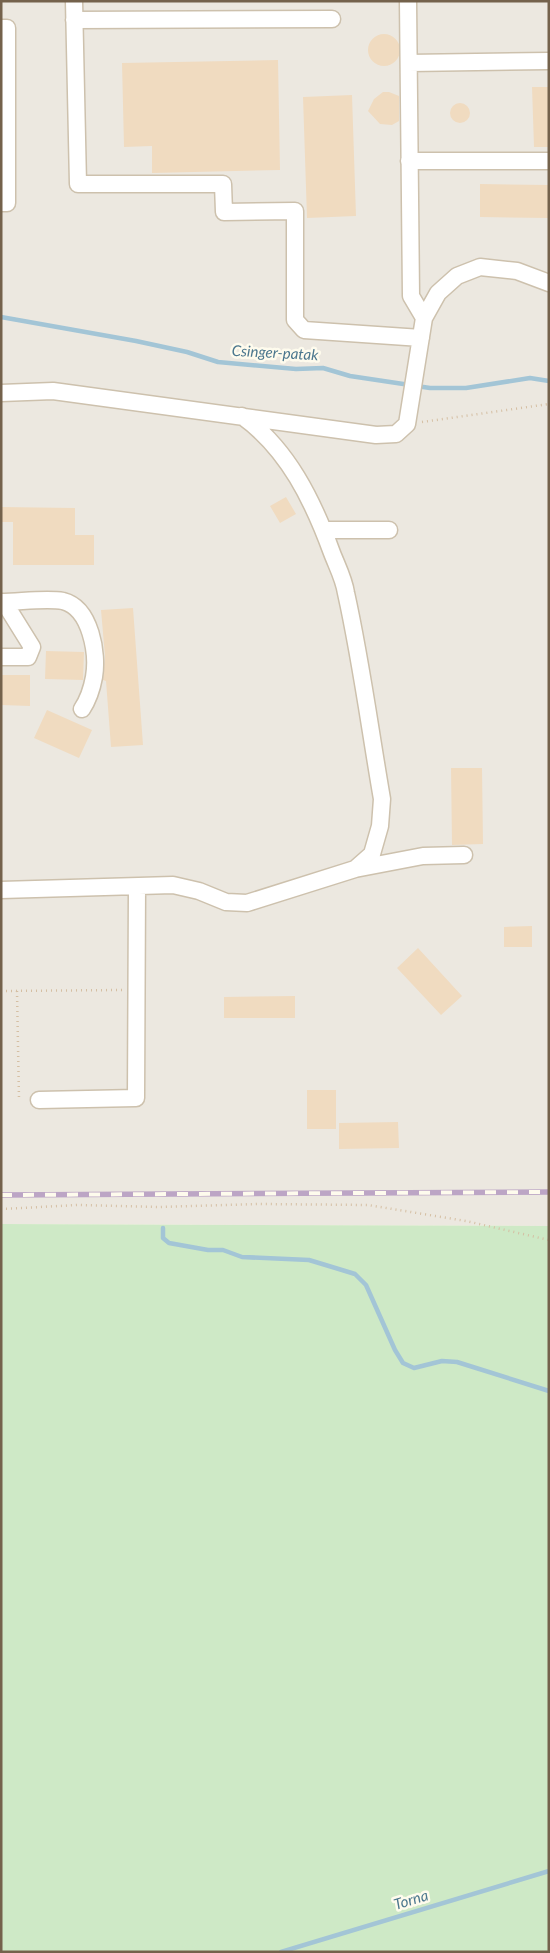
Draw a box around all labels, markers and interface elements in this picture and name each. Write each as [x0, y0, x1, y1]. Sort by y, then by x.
water label: Csinger-patak [231, 341, 320, 363]
water label: Torna [391, 1885, 430, 1913]

